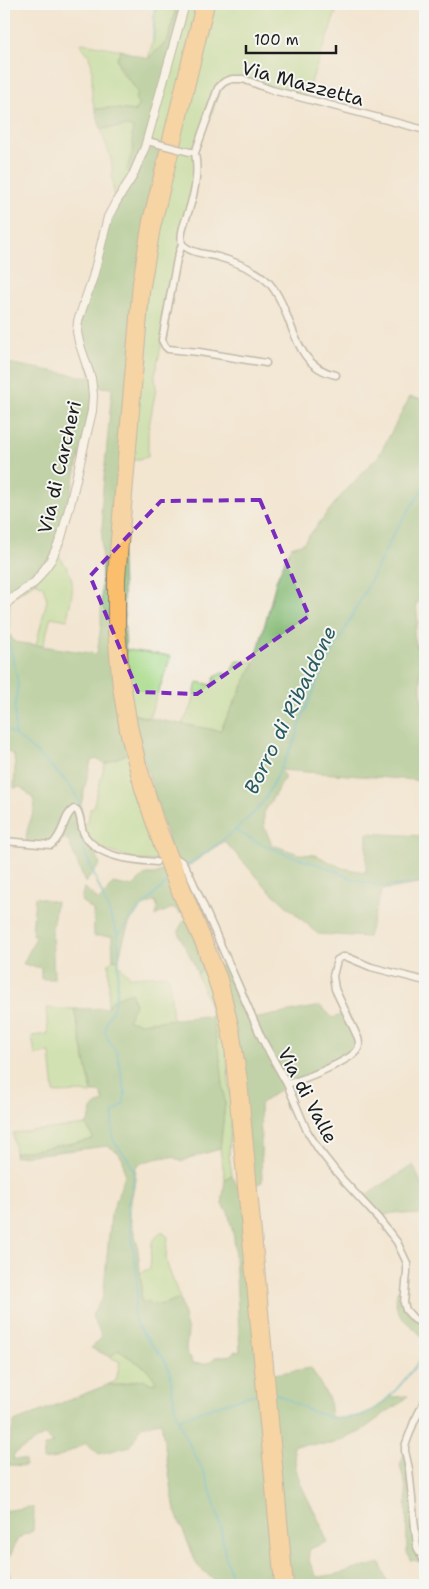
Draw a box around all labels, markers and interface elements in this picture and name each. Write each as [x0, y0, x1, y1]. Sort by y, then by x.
scale bar [246, 22, 336, 54]
text: 100 m [254, 30, 299, 50]
street label: Via Mazzetta [239, 55, 367, 112]
street label: Via di Carcheri [32, 398, 87, 536]
water label: Borro di Ribaldone [238, 622, 342, 798]
street label: Via di Valle [272, 1043, 343, 1147]

